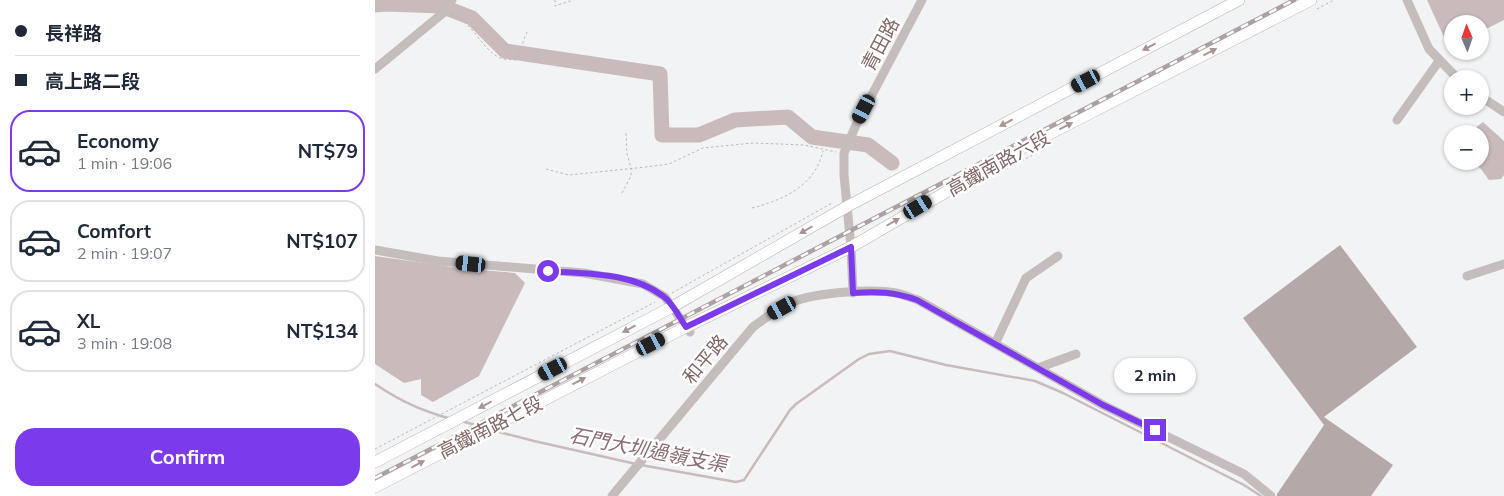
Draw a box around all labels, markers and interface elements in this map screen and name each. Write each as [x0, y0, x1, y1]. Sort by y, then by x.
street label: 青田路 [856, 13, 904, 75]
north arrow [1444, 15, 1489, 60]
map controls [1444, 15, 1489, 170]
text: 長祥路 [45, 21, 102, 45]
one-way arrow [1142, 43, 1157, 51]
one-way arrow [1203, 48, 1218, 56]
car [1069, 67, 1102, 95]
text: 高上路二段 [45, 69, 140, 93]
button: + [1444, 70, 1489, 115]
car [850, 92, 877, 126]
one-way arrow [998, 119, 1013, 127]
one-way arrow [1059, 122, 1073, 130]
street label: 高鐵南路六段 [942, 125, 1054, 201]
button: − [1444, 125, 1489, 170]
icon: car [17, 129, 62, 174]
text: Economy [77, 129, 159, 153]
text: NT$79 [298, 139, 358, 163]
text: 1 min · 19:06 [77, 153, 172, 173]
car [901, 193, 934, 221]
one-way arrow [886, 218, 901, 226]
icon: car [17, 219, 62, 264]
text: Comfort [77, 219, 151, 243]
one-way arrow [799, 226, 812, 235]
text: NT$107 [286, 229, 358, 253]
text: 2 min · 19:07 [77, 243, 172, 263]
car [455, 255, 486, 273]
route start [537, 260, 559, 282]
car [765, 294, 798, 322]
icon: car [17, 309, 62, 354]
text: XL [77, 309, 100, 333]
text: NT$134 [286, 319, 358, 343]
one-way arrow [622, 325, 636, 333]
street label: 和平路 [677, 329, 733, 389]
car [634, 331, 667, 357]
text: 3 min · 19:08 [77, 333, 172, 353]
car [536, 355, 569, 383]
callout: 2 min [1114, 358, 1196, 392]
text: 2 min [1134, 365, 1176, 385]
one-way arrow [572, 377, 587, 385]
street label: 高鐵南路七段 [434, 390, 546, 464]
one-way arrow [478, 401, 493, 409]
route end [1144, 419, 1166, 441]
water label: 石門大圳過嶺支渠 [567, 422, 732, 478]
button: Confirm [15, 428, 360, 486]
one-way arrow [411, 460, 425, 468]

